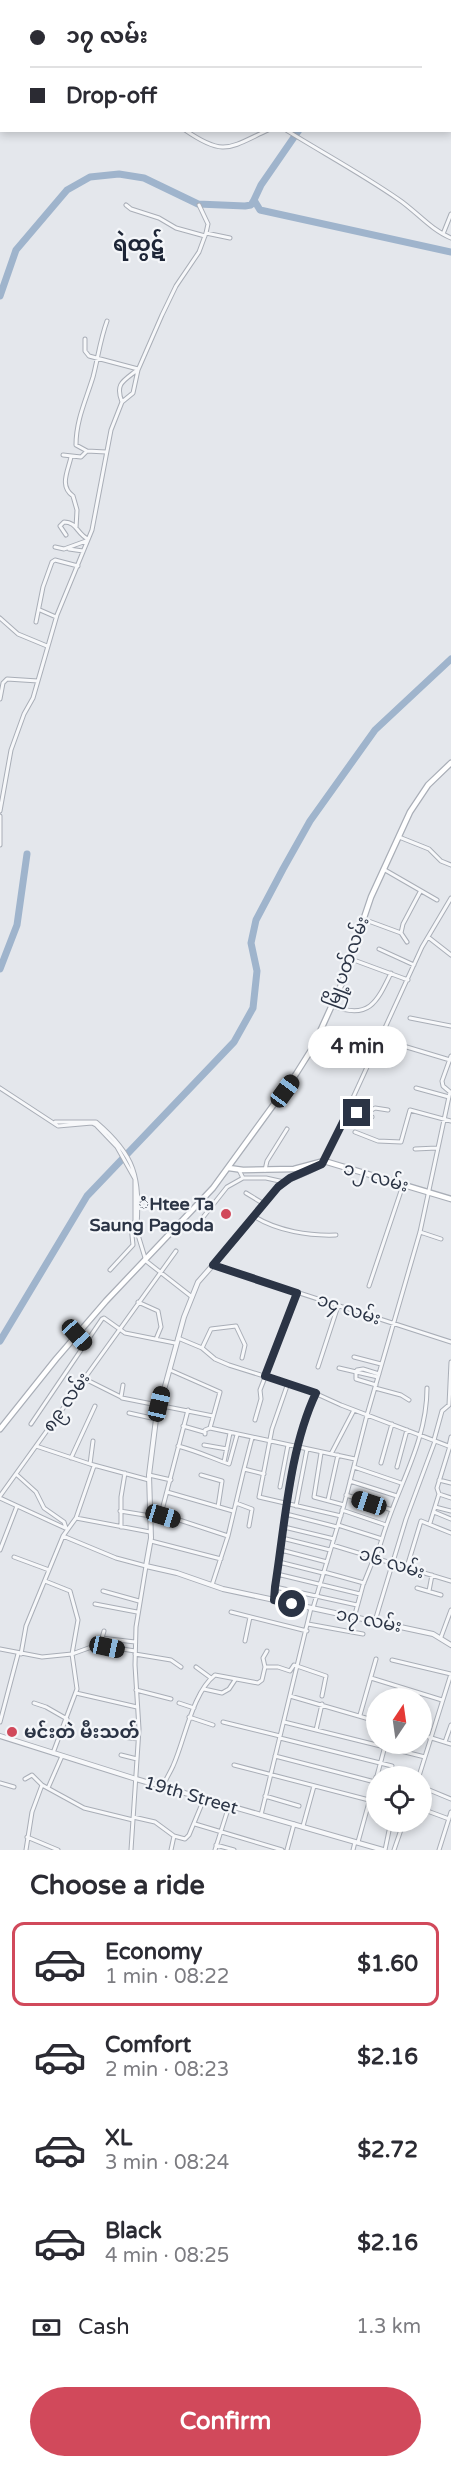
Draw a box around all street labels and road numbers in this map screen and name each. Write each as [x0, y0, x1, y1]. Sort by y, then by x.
street label: မြို့ပတ်လမ်း [317, 912, 377, 1012]
street label: ၁၂ လမ်း [340, 1155, 412, 1201]
street label: ၁၄ လမ်း [313, 1286, 384, 1333]
street label: ၈၉ လမ်း [36, 1367, 98, 1438]
street label: ၁၆ လမ်း [356, 1541, 428, 1583]
street label: ၁၇ လမ်း [334, 1601, 404, 1641]
street label: 19th Street [142, 1771, 241, 1819]

